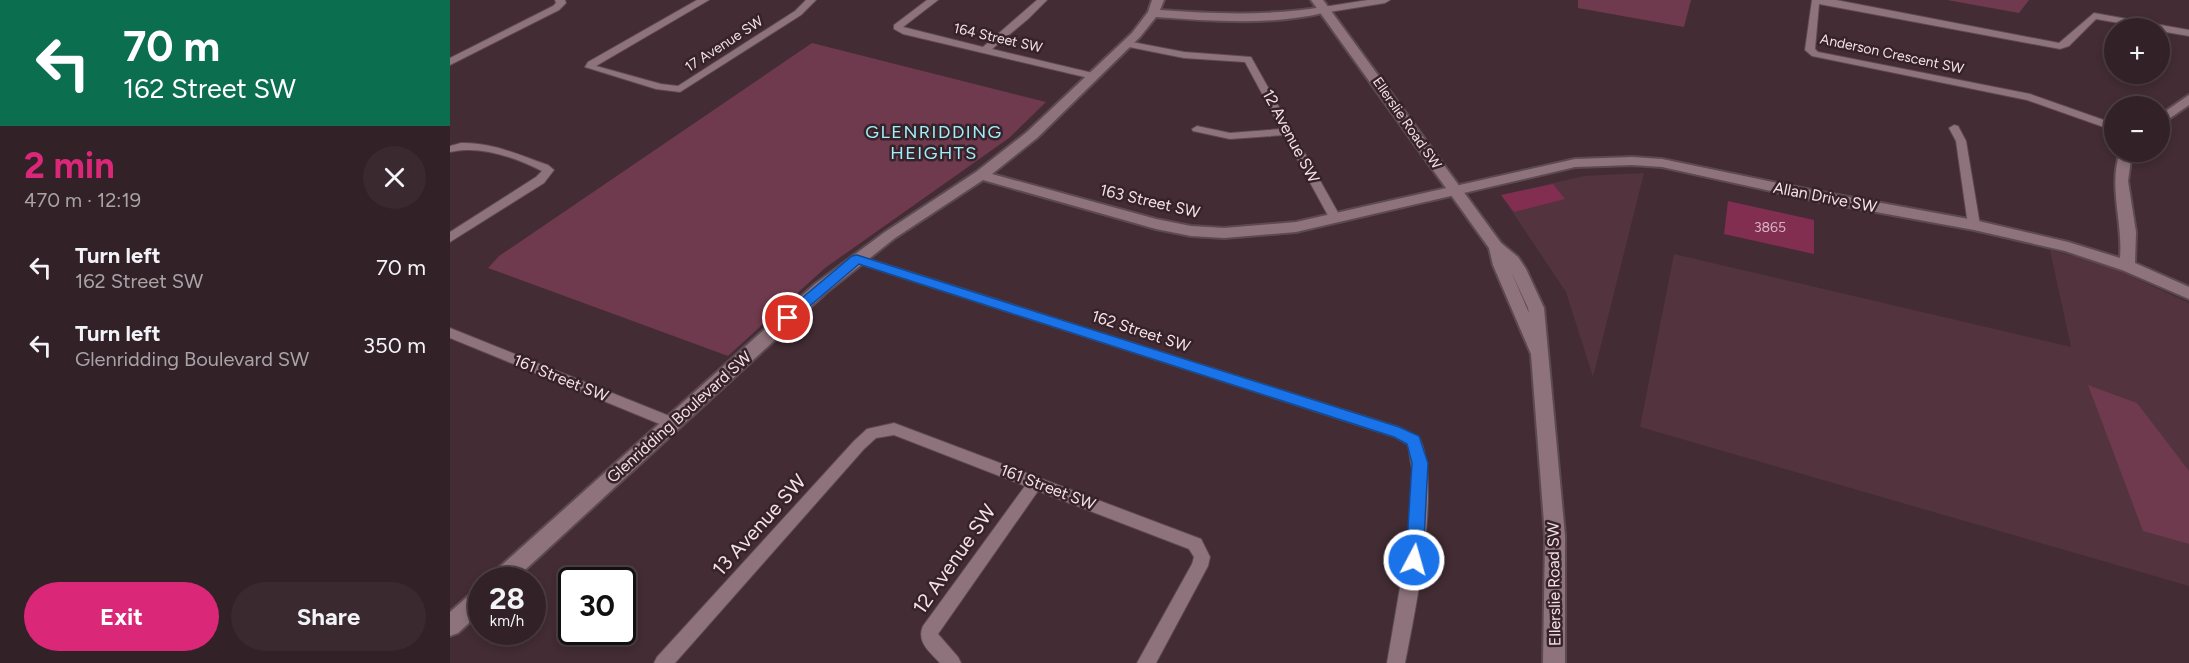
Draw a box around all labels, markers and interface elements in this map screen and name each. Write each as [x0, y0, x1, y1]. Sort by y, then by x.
street label: 17 Avenue SW [682, 12, 767, 76]
map controls [2104, 18, 2170, 162]
button: + [2104, 18, 2170, 84]
street label: 164 Street SW [952, 20, 1045, 57]
text: 70 m [123, 21, 220, 72]
icon: left [24, 24, 102, 102]
street label: Anderson Crescent SW [1819, 30, 1966, 78]
text: 162 Street SW [123, 72, 296, 105]
street label: Ellerslie Road SW [1369, 74, 1445, 173]
street label: 12 Avenue SW [1258, 86, 1324, 186]
button: − [2104, 96, 2170, 162]
district label: GLENRIDDING HEIGHTS [865, 121, 1003, 164]
text: 2 min [24, 144, 115, 187]
button: close [363, 146, 426, 209]
street label: Allan Drive SW [1772, 178, 1879, 216]
street label: 163 Street SW [1098, 180, 1203, 222]
text: 470 m · 12:19 [24, 188, 141, 212]
house number: 3865 [1754, 219, 1786, 236]
text: Turn left [75, 242, 161, 269]
icon: left [24, 251, 57, 284]
text: 70 m [376, 254, 426, 281]
text: 162 Street SW [75, 269, 203, 293]
pin [762, 292, 813, 343]
icon: arrive [771, 301, 804, 334]
street label: 162 Street SW [1089, 306, 1193, 356]
text: Turn left [75, 320, 161, 347]
icon: left [24, 329, 57, 362]
text: 350 m [363, 332, 426, 359]
text: Glenridding Boulevard SW [75, 347, 309, 371]
street label: Glenridding Boulevard SW [603, 347, 755, 487]
street label: 161 Street SW [511, 350, 612, 406]
street label: 161 Street SW [998, 460, 1099, 514]
street label: 13 Avenue SW [707, 469, 811, 581]
street label: 12 Avenue SW [907, 500, 1001, 618]
street label: Ellerslie Road SW [1543, 521, 1565, 646]
position arrow [1382, 528, 1446, 592]
speed limit sign: 30 [558, 567, 636, 645]
text: 28 [489, 580, 525, 617]
button: Exit [24, 582, 219, 651]
button: Share [231, 582, 426, 651]
text: km/h [490, 612, 524, 630]

